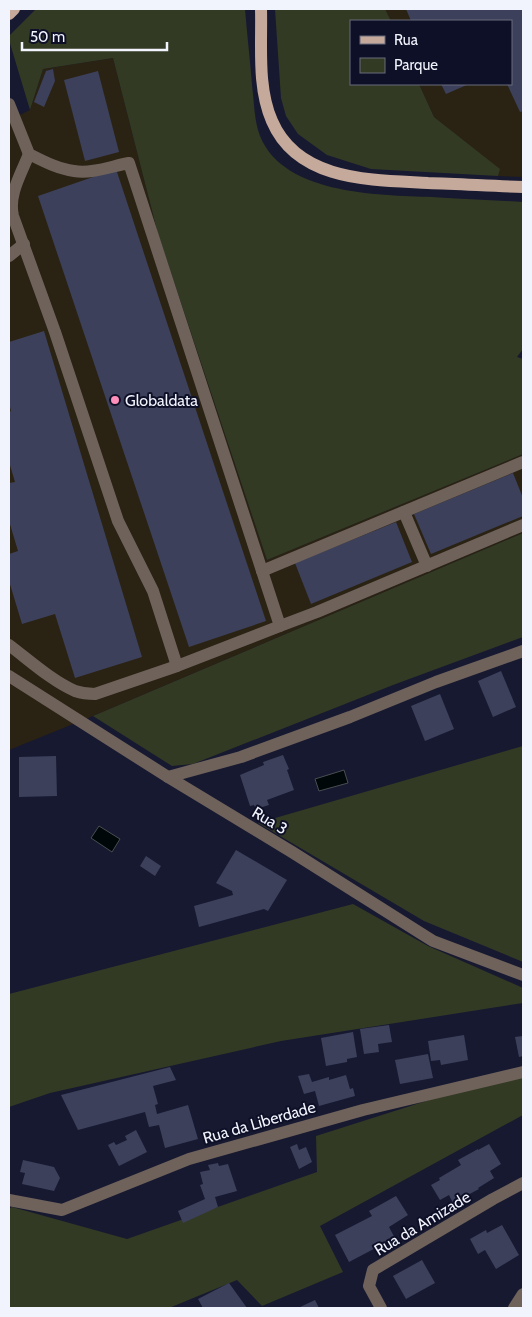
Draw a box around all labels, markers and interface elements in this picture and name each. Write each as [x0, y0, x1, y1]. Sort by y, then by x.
scale bar [22, 20, 168, 52]
legend [350, 20, 512, 85]
text: 50 m [30, 28, 65, 46]
text: Rua [394, 31, 419, 49]
text: Parque [394, 56, 438, 74]
place label: Globaldata [125, 391, 198, 410]
marker: Globaldata [109, 394, 121, 406]
street label: Rua 3 [249, 803, 291, 838]
street label: Rua da Liberdade [201, 1097, 318, 1148]
street label: Rua da Amizade [371, 1187, 474, 1260]

